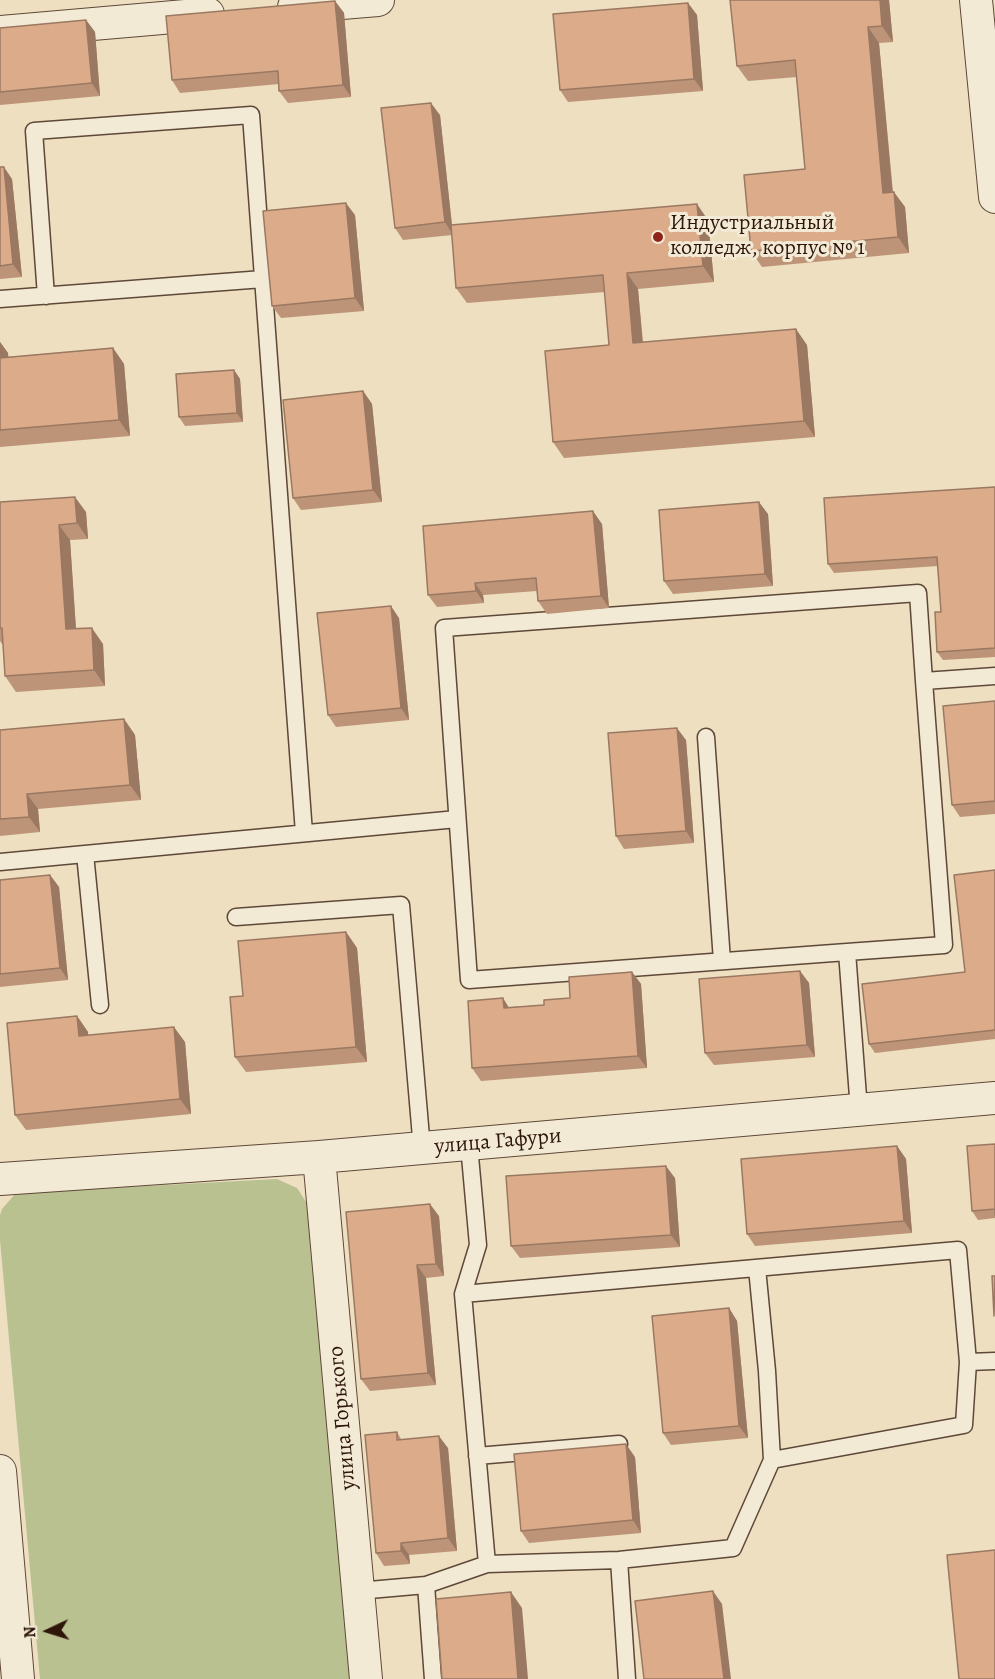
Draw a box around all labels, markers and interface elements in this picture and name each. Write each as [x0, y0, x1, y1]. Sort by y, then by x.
place label: Индустриальный колледж, корпус № 1 [670, 211, 865, 262]
marker: Индустриальный колледж, корпус № 1 [651, 230, 665, 244]
street label: улица Гафури [433, 1123, 563, 1161]
street label: улица Горького [324, 1345, 362, 1491]
north arrow [18, 1601, 78, 1661]
text: N [19, 1626, 41, 1639]

